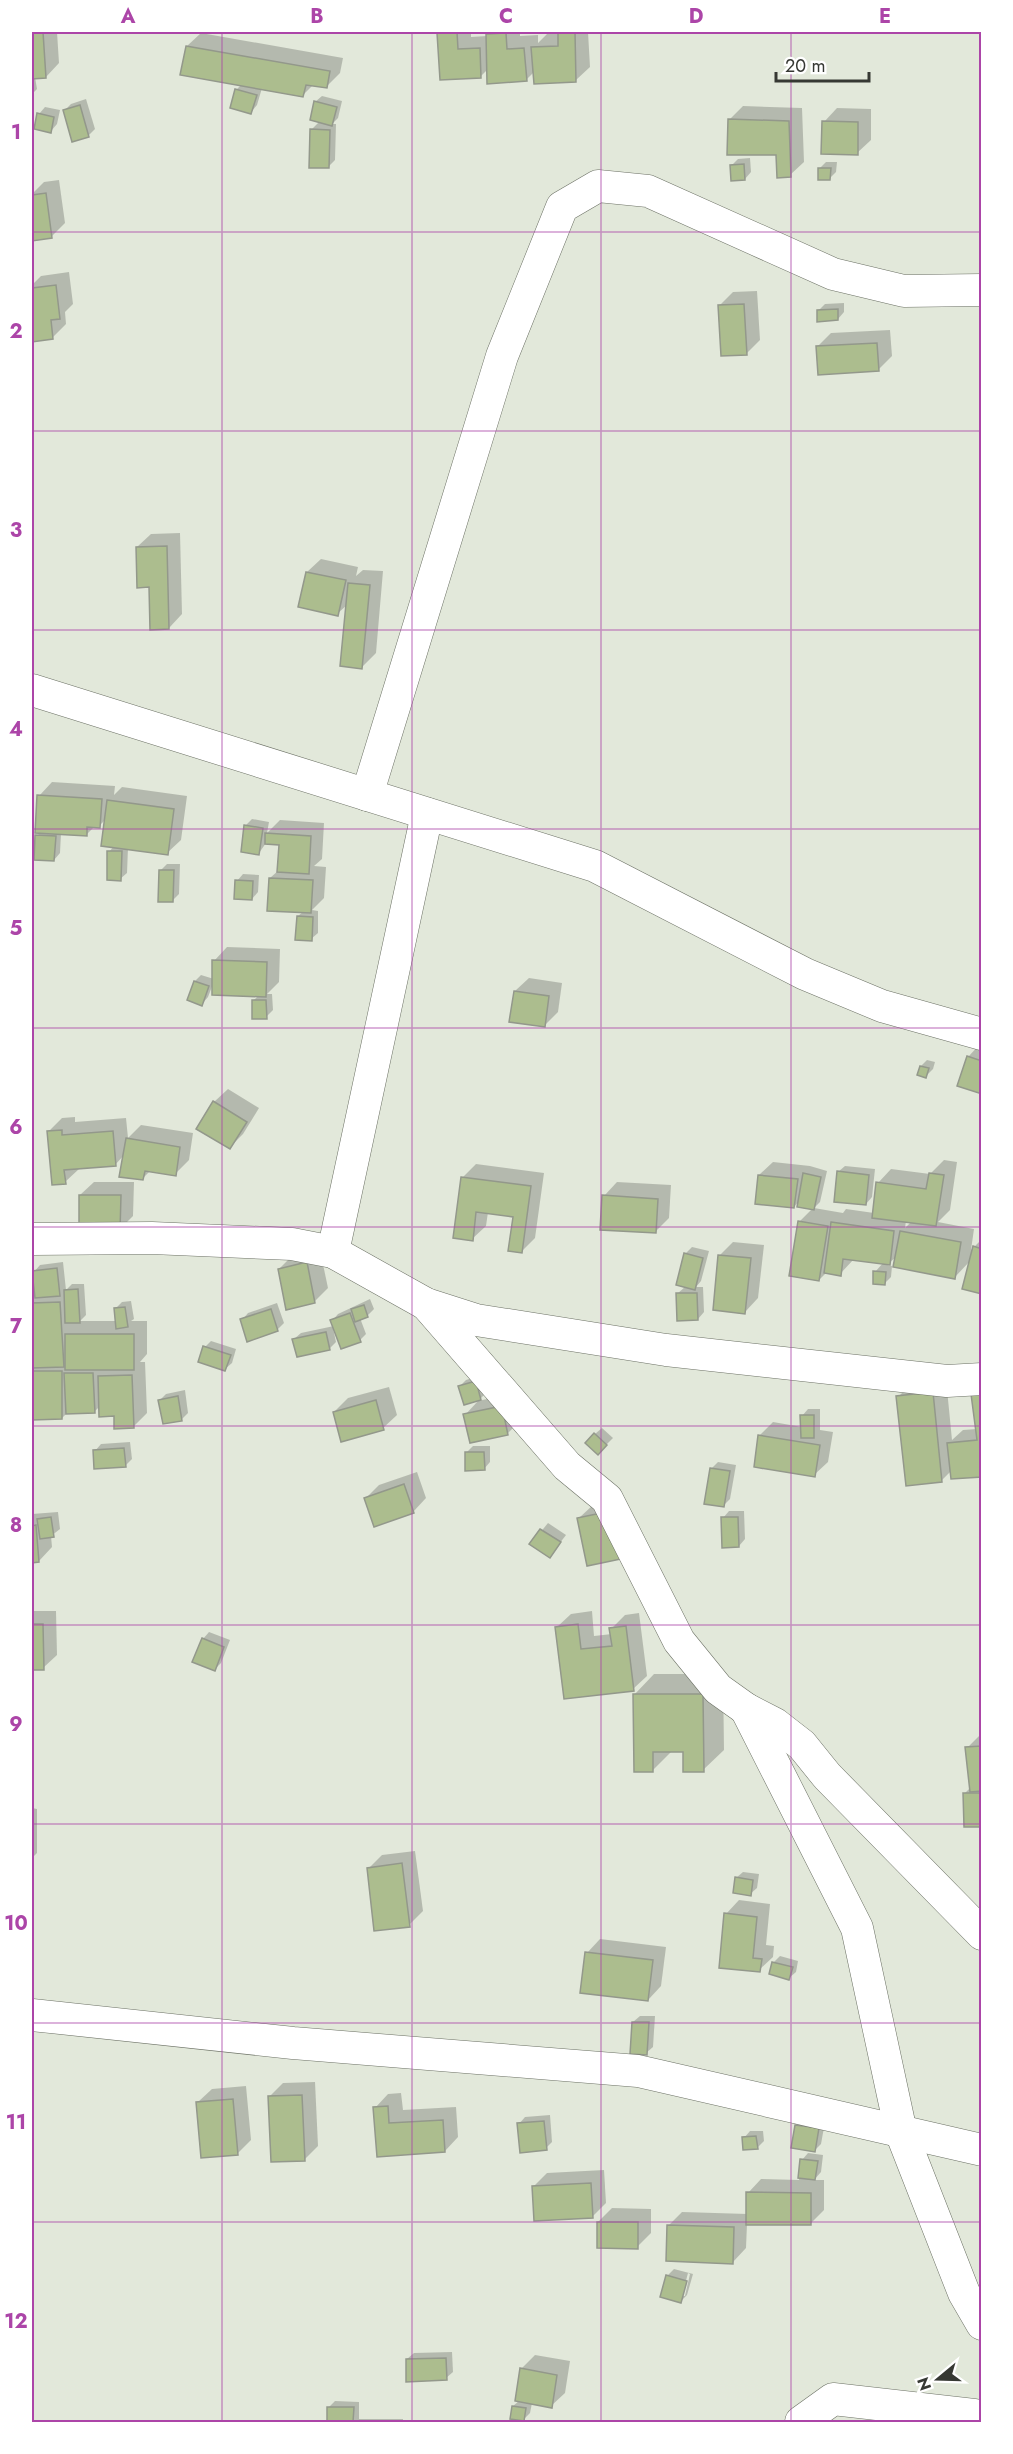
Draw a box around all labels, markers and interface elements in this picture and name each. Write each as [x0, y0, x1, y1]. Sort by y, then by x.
text: A [120, 2, 136, 31]
text: B [310, 2, 324, 31]
text: C [499, 2, 513, 31]
text: D [689, 2, 703, 31]
text: E [879, 2, 891, 31]
scale bar [776, 45, 869, 83]
text: 20 m [785, 53, 825, 79]
text: 1 [11, 118, 21, 147]
text: 2 [9, 317, 23, 346]
text: 3 [10, 516, 22, 545]
text: 4 [9, 715, 23, 744]
text: 5 [10, 914, 23, 943]
text: 6 [9, 1113, 23, 1142]
text: 7 [10, 1312, 23, 1341]
text: 8 [10, 1511, 22, 1540]
text: 9 [9, 1710, 23, 1739]
text: 10 [4, 1909, 28, 1938]
text: 11 [6, 2108, 26, 2137]
text: 12 [4, 2307, 28, 2336]
north arrow [908, 2349, 968, 2409]
text: N [911, 2374, 937, 2393]

